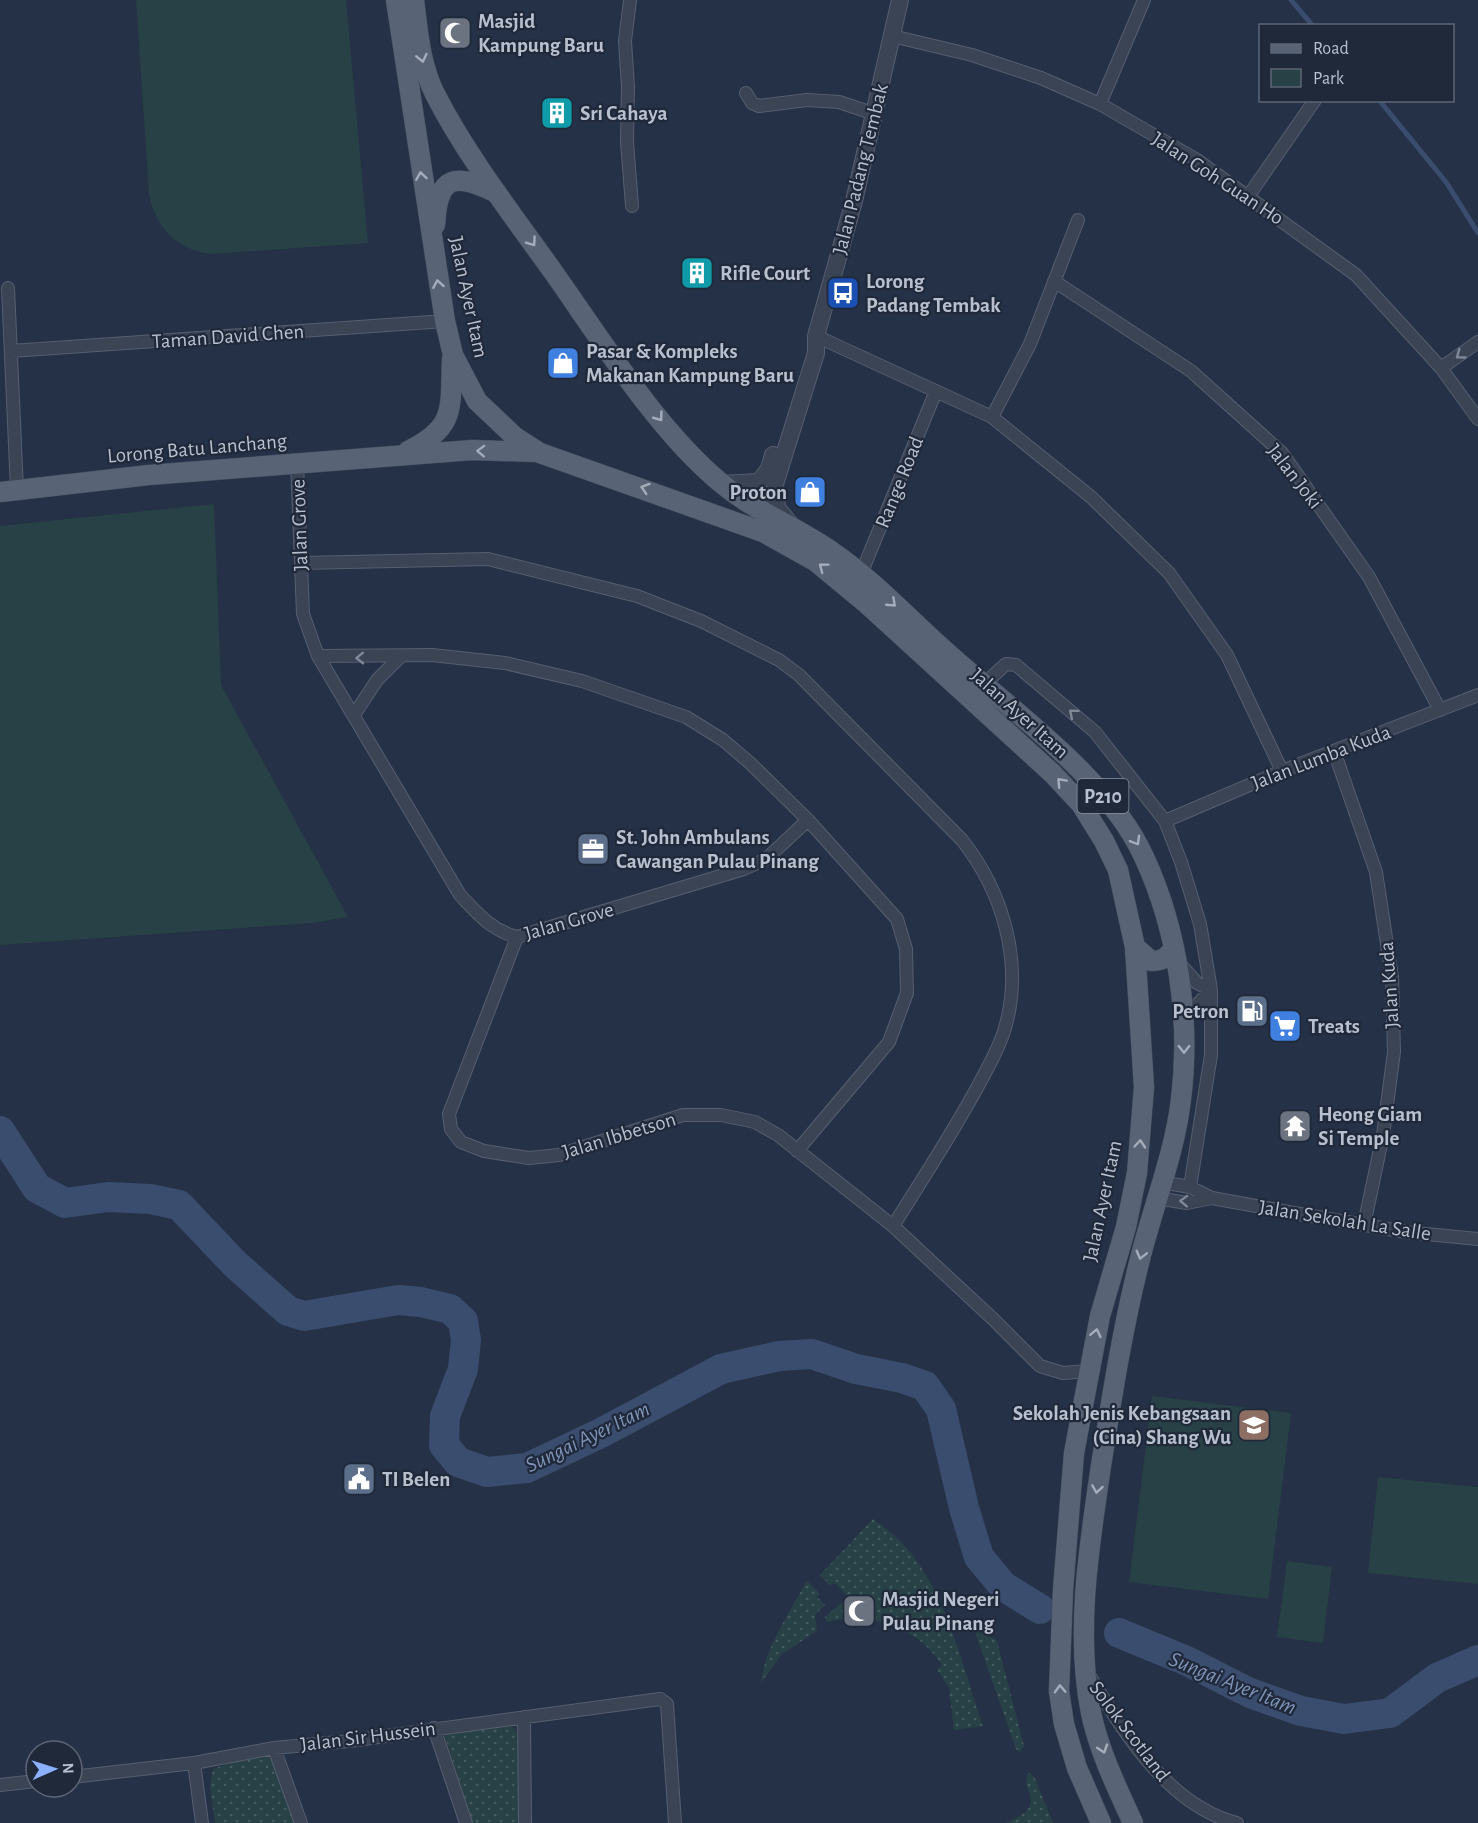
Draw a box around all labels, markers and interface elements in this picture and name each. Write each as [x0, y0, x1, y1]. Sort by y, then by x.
place label: Masjid Kampung Baru [478, 11, 604, 56]
mosque icon: Masjid Kampung Baru [437, 15, 473, 51]
legend [1259, 24, 1454, 102]
text: Road [1313, 40, 1349, 58]
one-way arrow [415, 53, 428, 63]
text: Park [1313, 70, 1345, 88]
street label: Jalan Padang Tembak [829, 81, 892, 257]
building icon: Sri Cahaya [539, 95, 575, 131]
place label: Sri Cahaya [580, 103, 668, 124]
street label: Jalan Goh Guan Ho [1148, 128, 1287, 229]
one-way arrow [415, 171, 427, 180]
street label: Jalan Ayer Itam [445, 235, 492, 360]
one-way arrow [525, 235, 536, 246]
building icon: Rifle Court [679, 255, 715, 291]
place label: Rifle Court [720, 263, 810, 284]
place label: Lorong Padang Tembak [866, 271, 1001, 316]
bus stop icon: Lorong Padang Tembak [825, 275, 861, 311]
one-way arrow [433, 279, 445, 289]
street label: Taman David Chen [151, 321, 305, 352]
place label: Pasar & Kompleks Makanan Kampung Baru [586, 341, 794, 386]
shop icon: Pasar & Kompleks Makanan Kampung Baru [545, 345, 581, 381]
one-way arrow [1455, 348, 1466, 359]
one-way arrow [652, 410, 663, 421]
street label: Lorong Batu Lanchang [106, 430, 289, 467]
street label: Range Road [872, 433, 927, 531]
street label: Jalan Joki [1263, 440, 1326, 513]
one-way arrow [477, 444, 486, 457]
shop icon: Proton [792, 474, 828, 510]
street label: Jalan Grove [287, 479, 312, 571]
place label: Proton [730, 482, 787, 503]
one-way arrow [640, 483, 651, 496]
one-way arrow [818, 564, 829, 575]
one-way arrow [886, 596, 896, 607]
one-way arrow [355, 652, 364, 664]
street label: Jalan Ayer Itam [967, 664, 1073, 763]
one-way arrow [1069, 709, 1080, 720]
street label: Jalan Lumba Kuda [1249, 721, 1394, 794]
one-way arrow [1057, 779, 1068, 790]
road number: P210 [1078, 779, 1128, 813]
place label: St. John Ambulans Cawangan Pulau Pinang [616, 827, 819, 872]
office icon: St. John Ambulans Cawangan Pulau Pinang [575, 831, 611, 867]
one-way arrow [1128, 835, 1140, 845]
street label: Jalan Grove [522, 899, 616, 944]
street label: Jalan Kuda [1376, 940, 1403, 1029]
fuel station icon: Petron [1234, 993, 1270, 1029]
place label: Petron [1172, 1001, 1229, 1022]
supermarket icon: Treats [1267, 1008, 1303, 1044]
place label: Treats [1308, 1016, 1360, 1037]
one-way arrow [1178, 1045, 1190, 1054]
place label: Heong Giam Si Temple [1318, 1104, 1422, 1149]
street label: Jalan Ibbetson [560, 1108, 678, 1163]
temple icon: Heong Giam Si Temple [1277, 1108, 1313, 1144]
street label: Jalan Ayer Itam [1079, 1139, 1126, 1264]
one-way arrow [1133, 1139, 1146, 1148]
one-way arrow [1179, 1195, 1188, 1208]
street label: Jalan Sekolah La Salle [1257, 1197, 1432, 1244]
one-way arrow [1135, 1250, 1148, 1260]
one-way arrow [1089, 1329, 1102, 1339]
water label: Sungai Ayer Itam [522, 1397, 653, 1476]
place label: Sekolah Jenis Kebangsaan (Cina) Shang Wu [1013, 1403, 1231, 1448]
school or university icon: Sekolah Jenis Kebangsaan (Cina) Shang Wu [1236, 1407, 1272, 1443]
public building icon: TI Belen [341, 1461, 377, 1497]
place label: TI Belen [382, 1469, 450, 1490]
one-way arrow [1092, 1485, 1104, 1494]
place label: Masjid Negeri Pulau Pinang [882, 1589, 999, 1634]
mosque icon: Masjid Negeri Pulau Pinang [841, 1593, 877, 1629]
water label: Sungai Ayer Itam [1166, 1647, 1299, 1718]
street label: Solok Scotland [1085, 1677, 1174, 1785]
one-way arrow [1053, 1684, 1066, 1693]
street label: Jalan Sir Hussein [299, 1718, 437, 1755]
north arrow [24, 1739, 84, 1799]
one-way arrow [1096, 1743, 1108, 1754]
text: N [60, 1762, 76, 1774]

